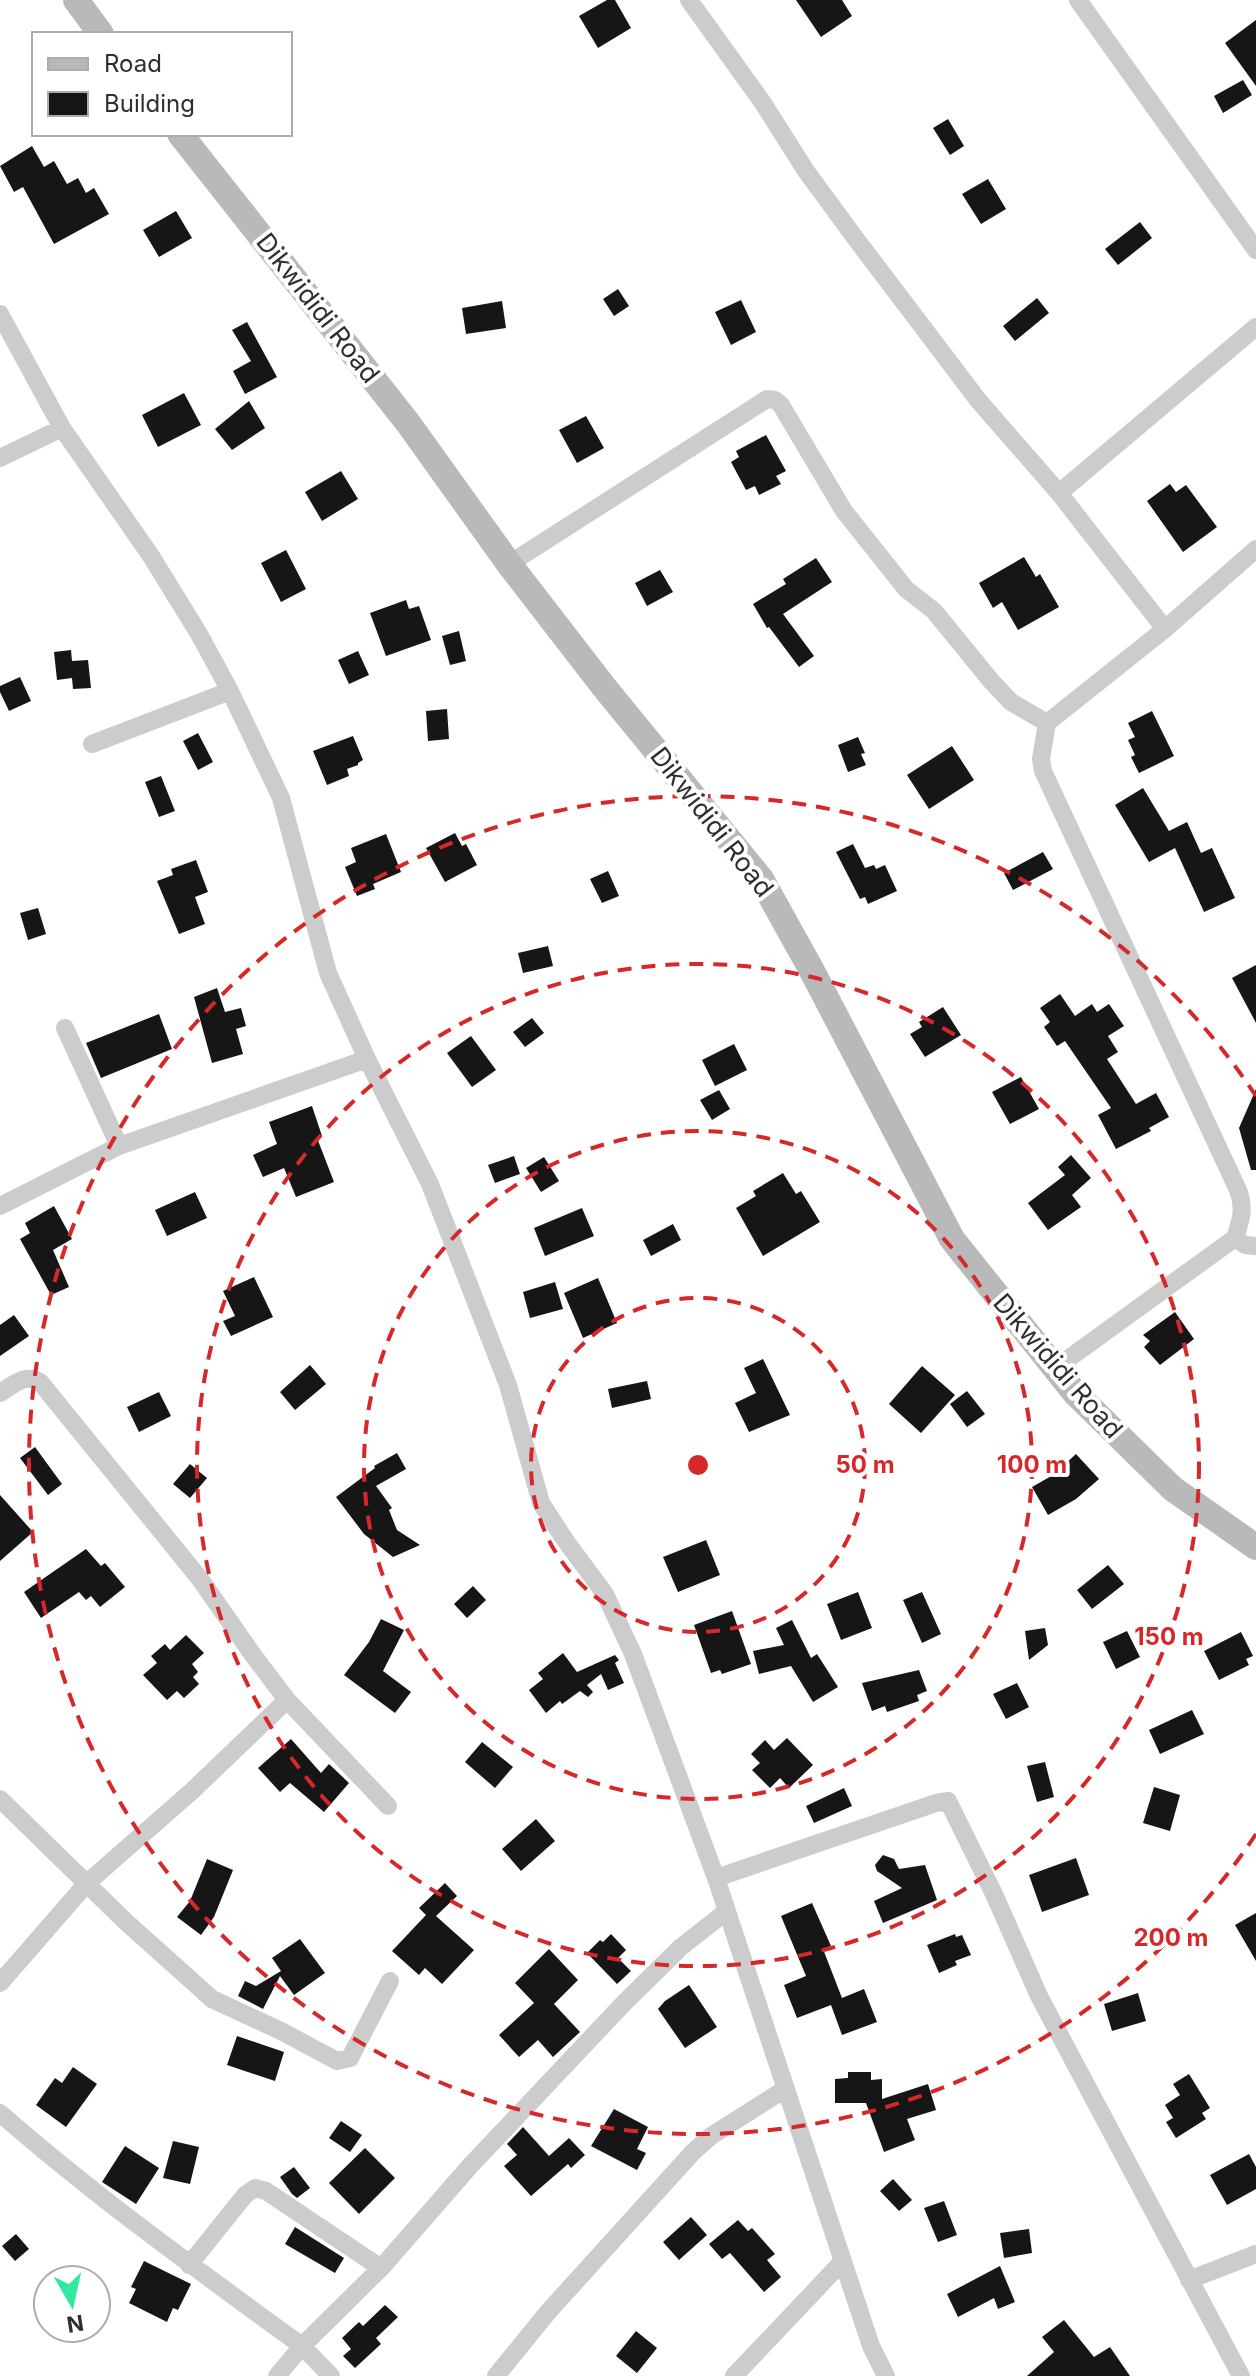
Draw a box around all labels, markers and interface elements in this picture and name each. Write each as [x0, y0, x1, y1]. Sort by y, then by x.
legend [32, 32, 292, 136]
text: Road [104, 49, 162, 78]
text: Building [104, 89, 195, 118]
street label: Dikwididi Road [250, 227, 386, 389]
street label: Dikwididi Road [644, 741, 780, 903]
street label: Dikwididi Road [987, 1287, 1130, 1444]
text: 50 m [835, 1450, 895, 1479]
text: 100 m [997, 1450, 1067, 1479]
centre of rings [684, 1451, 712, 1479]
text: 150 m [1134, 1622, 1204, 1651]
text: 200 m [1133, 1923, 1209, 1952]
north arrow [32, 2264, 112, 2344]
text: N [65, 2310, 85, 2338]

